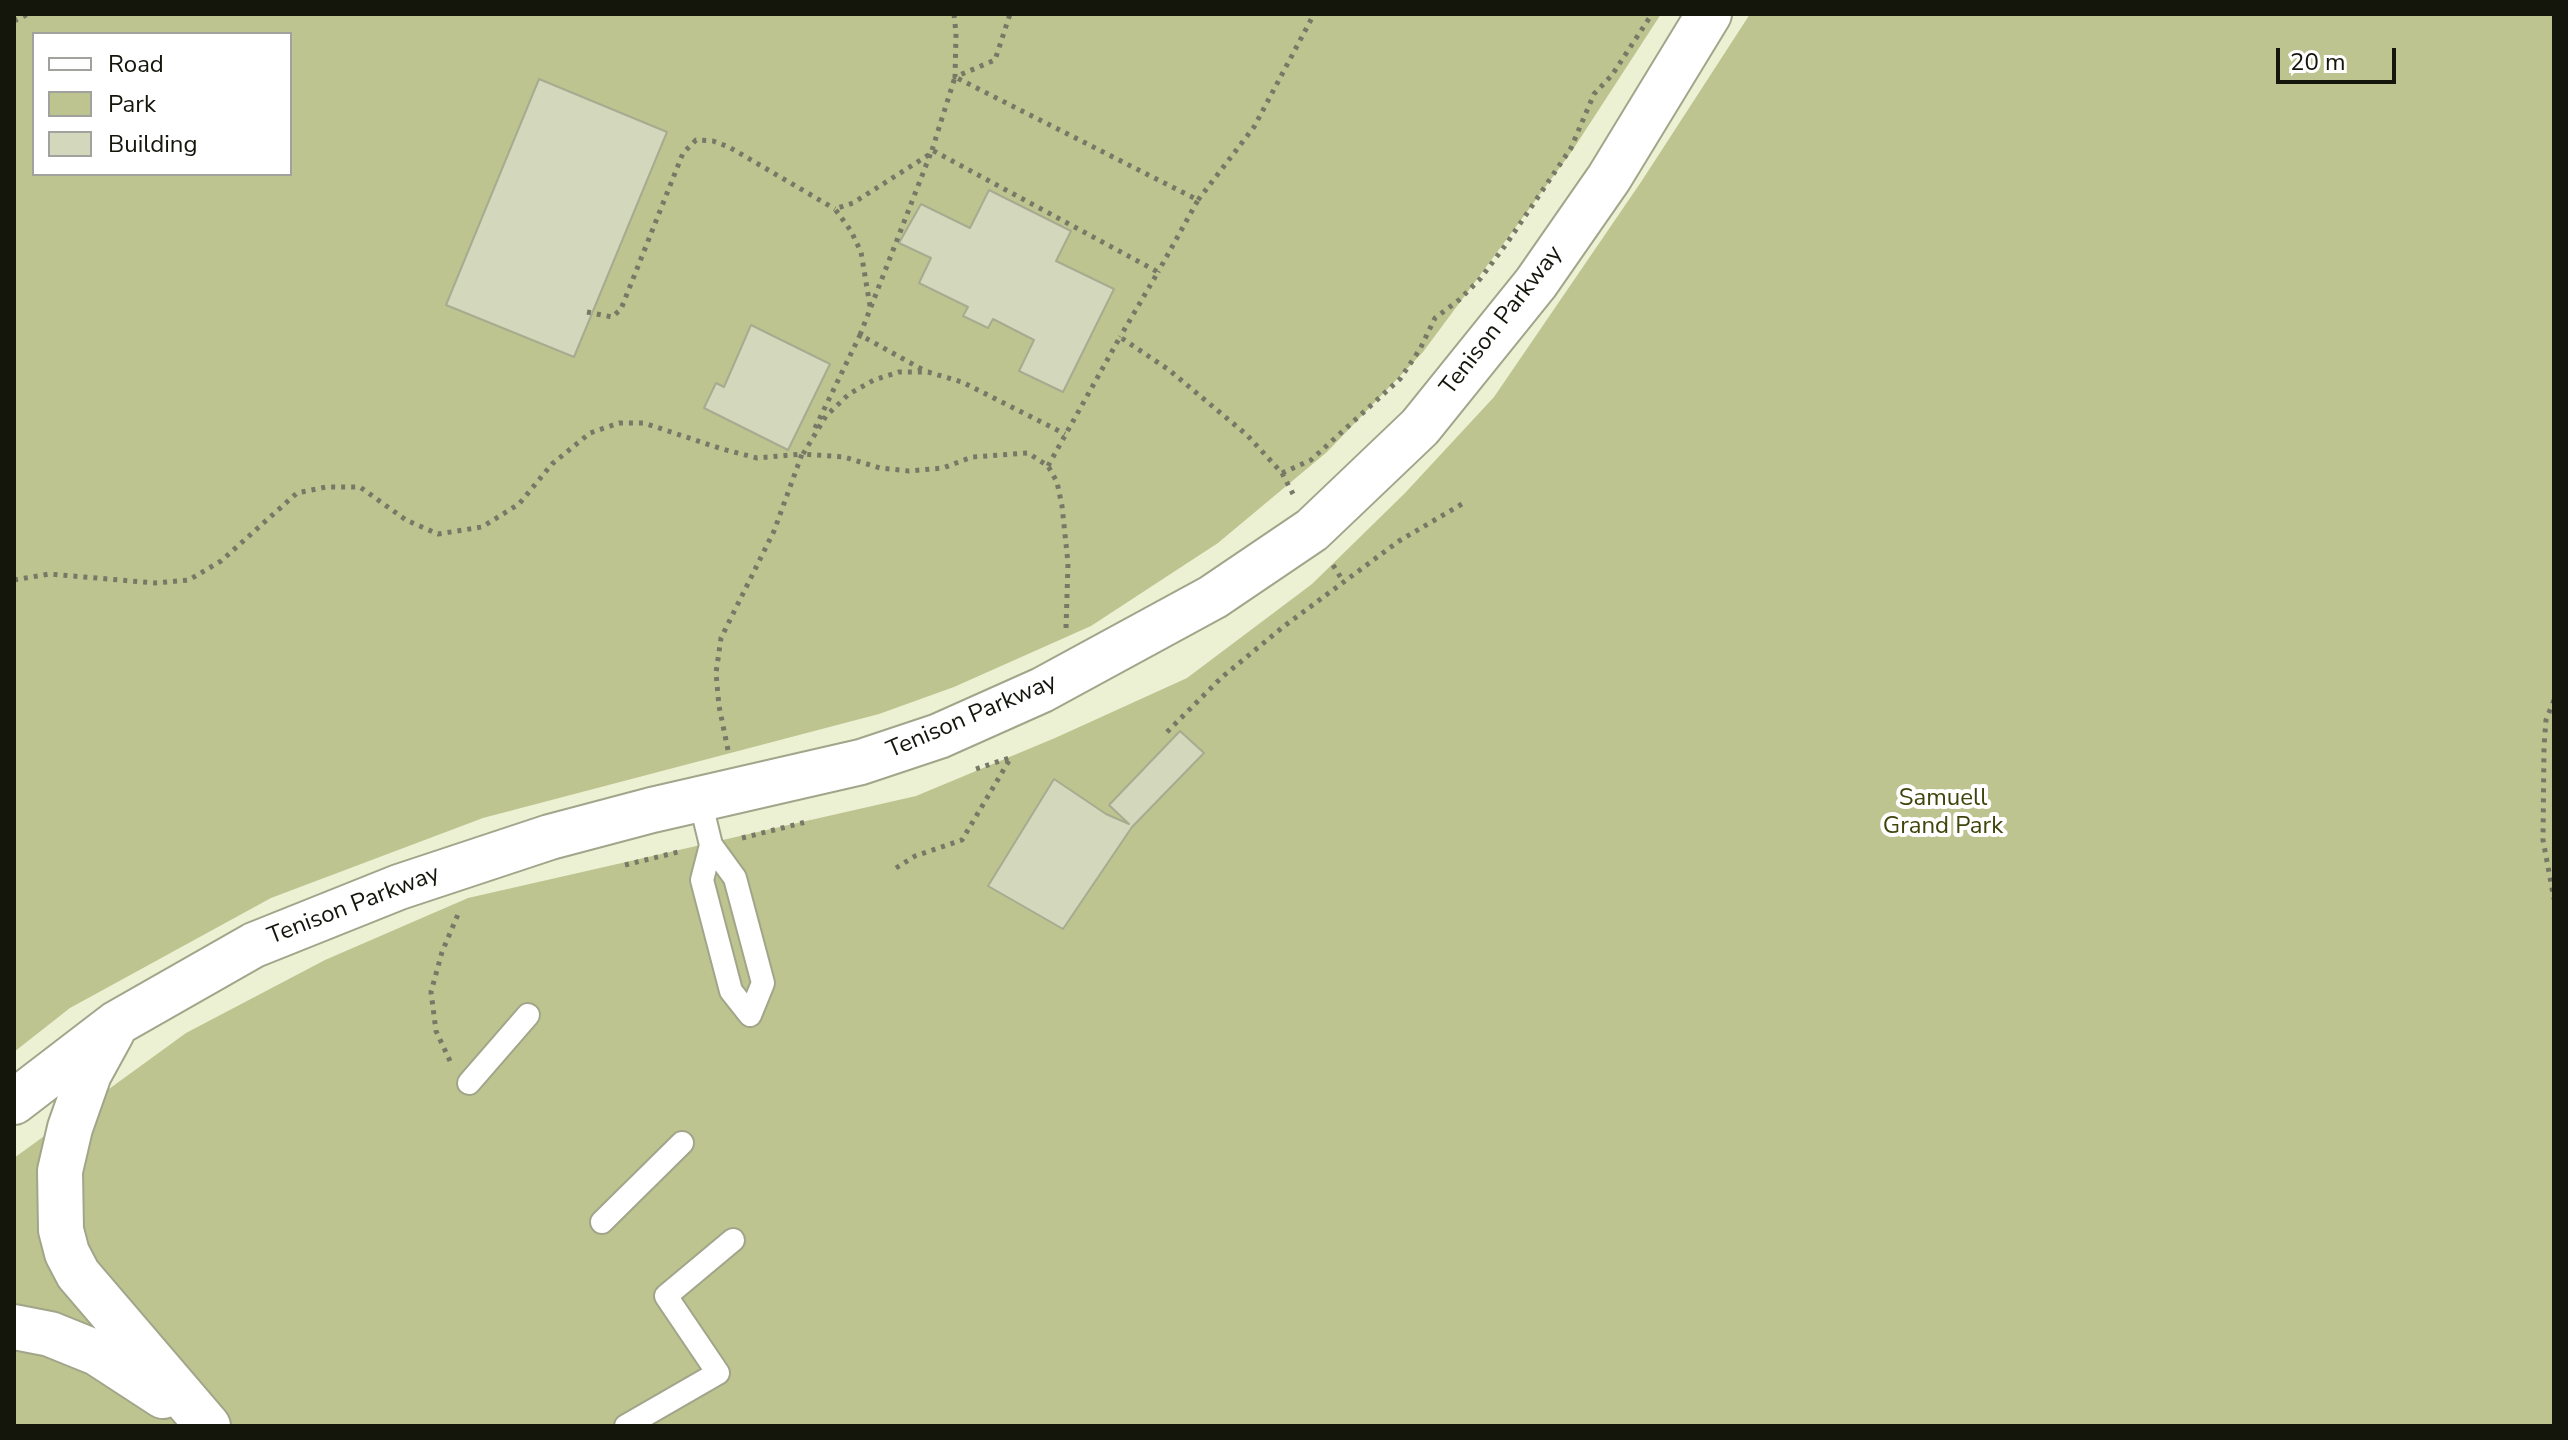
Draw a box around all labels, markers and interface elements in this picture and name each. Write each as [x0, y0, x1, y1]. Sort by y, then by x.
legend [32, 32, 292, 176]
scale bar [2280, 32, 2400, 82]
text: 20 m [2290, 46, 2346, 78]
text: Road [108, 48, 164, 80]
text: Park [108, 88, 156, 120]
text: Building [108, 128, 198, 160]
street label: Tenison Parkway [1435, 241, 1569, 401]
street label: Tenison Parkway [883, 668, 1061, 766]
park label: Samuell Grand Park [1883, 785, 2003, 841]
street label: Tenison Parkway [264, 860, 444, 952]

